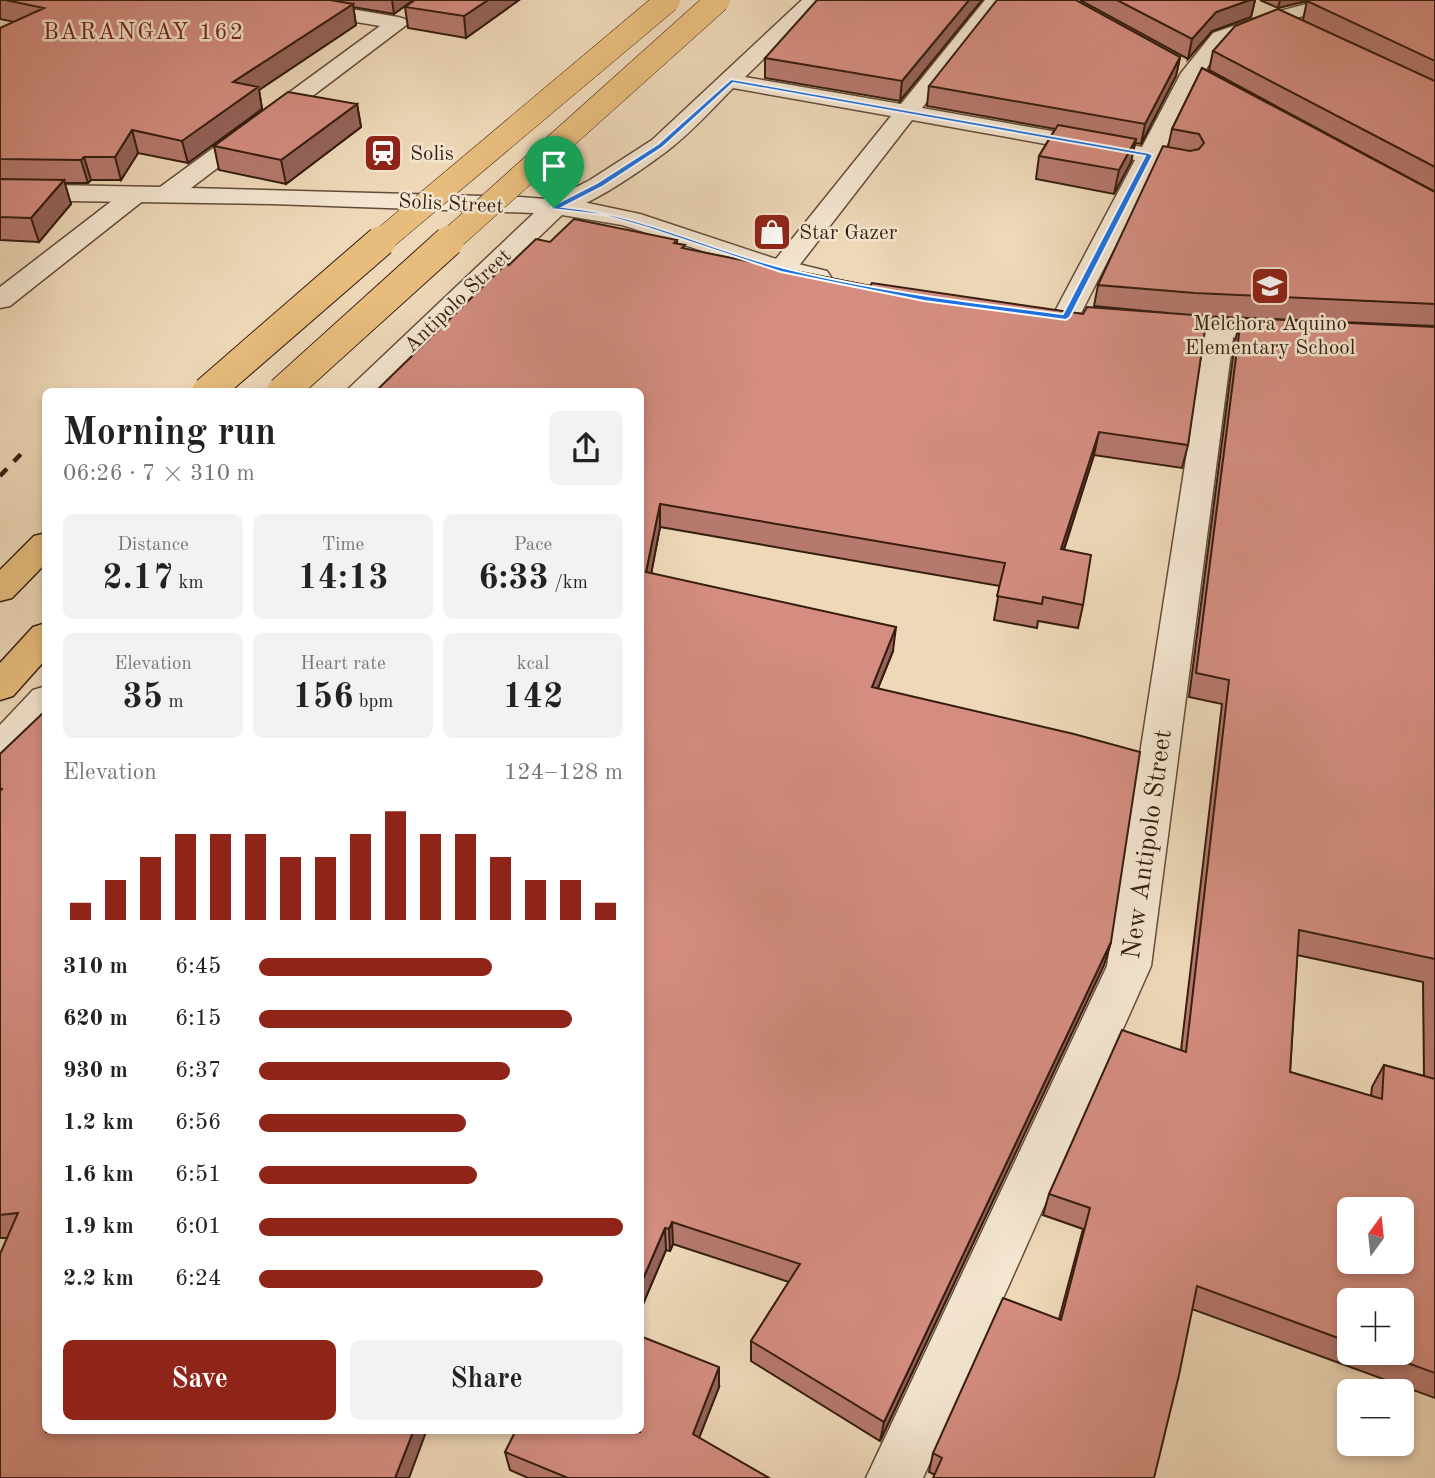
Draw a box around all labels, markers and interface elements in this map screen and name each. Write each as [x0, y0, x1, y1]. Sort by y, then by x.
district label: BARANGAY 162 [43, 21, 245, 44]
station icon: Solis [362, 132, 404, 174]
pin [524, 136, 584, 208]
place label: Solis [410, 144, 454, 165]
icon: arrive [535, 147, 573, 185]
street label: Solis Street [398, 191, 504, 218]
shop icon: Star Gazer [751, 211, 793, 253]
place label: Star Gazer [799, 223, 898, 244]
street label: Antipolo Street [401, 245, 515, 357]
school or university icon: Melchora Aquino Elementary School [1249, 265, 1291, 307]
place label: Melchora Aquino Elementary School [1185, 314, 1356, 359]
button: share [549, 411, 623, 485]
text: Morning run [63, 415, 276, 453]
text: 06:26 · 7 × 310 m [63, 462, 255, 485]
text: Distance [117, 536, 189, 555]
text: Time [322, 536, 364, 555]
text: Pace [514, 536, 552, 555]
text: 2.17 [103, 561, 173, 596]
text: 14:13 [297, 561, 389, 596]
text: 6:33 [478, 561, 549, 596]
text: km [173, 574, 204, 593]
text: /km [549, 574, 588, 593]
text: Elevation [114, 655, 192, 674]
text: Heart rate [300, 655, 386, 674]
text: kcal [517, 655, 549, 674]
text: 35 [122, 680, 163, 715]
text: 156 [293, 680, 353, 715]
text: 142 [503, 680, 563, 715]
text: m [163, 693, 184, 712]
text: bpm [353, 693, 393, 712]
street label: New Antipolo Street [1119, 728, 1177, 961]
text: Elevation [63, 761, 157, 784]
text: 124–128 m [504, 761, 623, 784]
text: 310 m [63, 955, 128, 978]
text: 6:45 [175, 955, 221, 978]
text: 620 m [63, 1007, 128, 1030]
text: 6:15 [175, 1007, 221, 1030]
text: 930 m [63, 1059, 128, 1082]
text: 6:37 [175, 1059, 221, 1082]
text: 1.2 km [63, 1111, 134, 1134]
text: 6:56 [175, 1111, 221, 1134]
text: 1.6 km [63, 1163, 134, 1186]
text: 6:51 [175, 1163, 221, 1186]
north arrow [1337, 1197, 1414, 1274]
map controls [1337, 1197, 1414, 1456]
text: 1.9 km [63, 1215, 134, 1238]
text: 6:01 [175, 1215, 221, 1238]
text: 2.2 km [63, 1267, 134, 1290]
text: 6:24 [175, 1267, 221, 1290]
button: + [1337, 1288, 1414, 1365]
button: Save [63, 1340, 336, 1420]
button: Share [350, 1340, 623, 1420]
button: − [1337, 1379, 1414, 1456]

